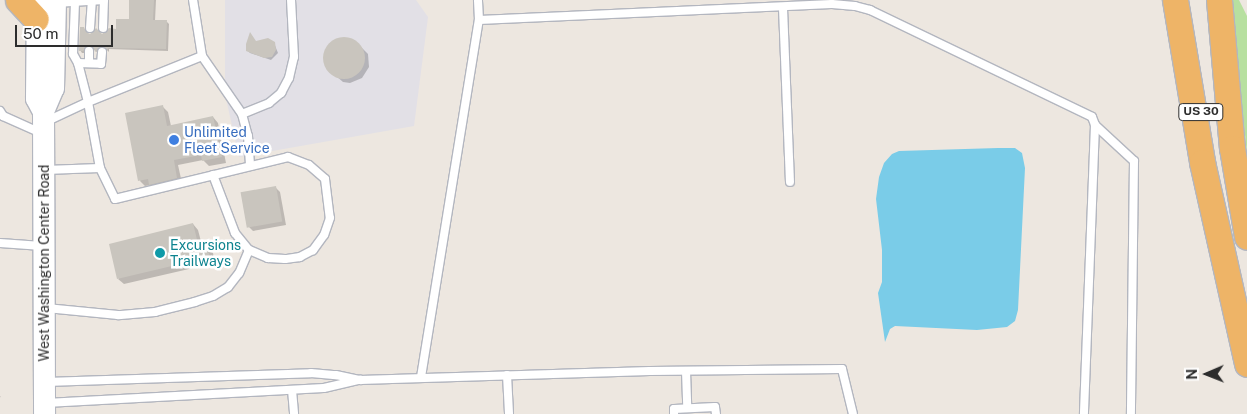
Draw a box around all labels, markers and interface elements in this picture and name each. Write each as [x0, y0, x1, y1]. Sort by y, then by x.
scale bar [18, 15, 115, 47]
text: 50 m [23, 25, 58, 42]
road number: US 30 [1177, 102, 1225, 121]
place label: Unlimited Fleet Service [184, 124, 270, 156]
marker: Unlimited Fleet Service [168, 134, 180, 146]
street label: West Washington Center Road [36, 164, 52, 362]
place label: Excursions Trailways [170, 237, 241, 270]
marker: Excursions Trailways [154, 247, 166, 259]
north arrow [1182, 349, 1232, 399]
text: N [1184, 369, 1200, 380]

